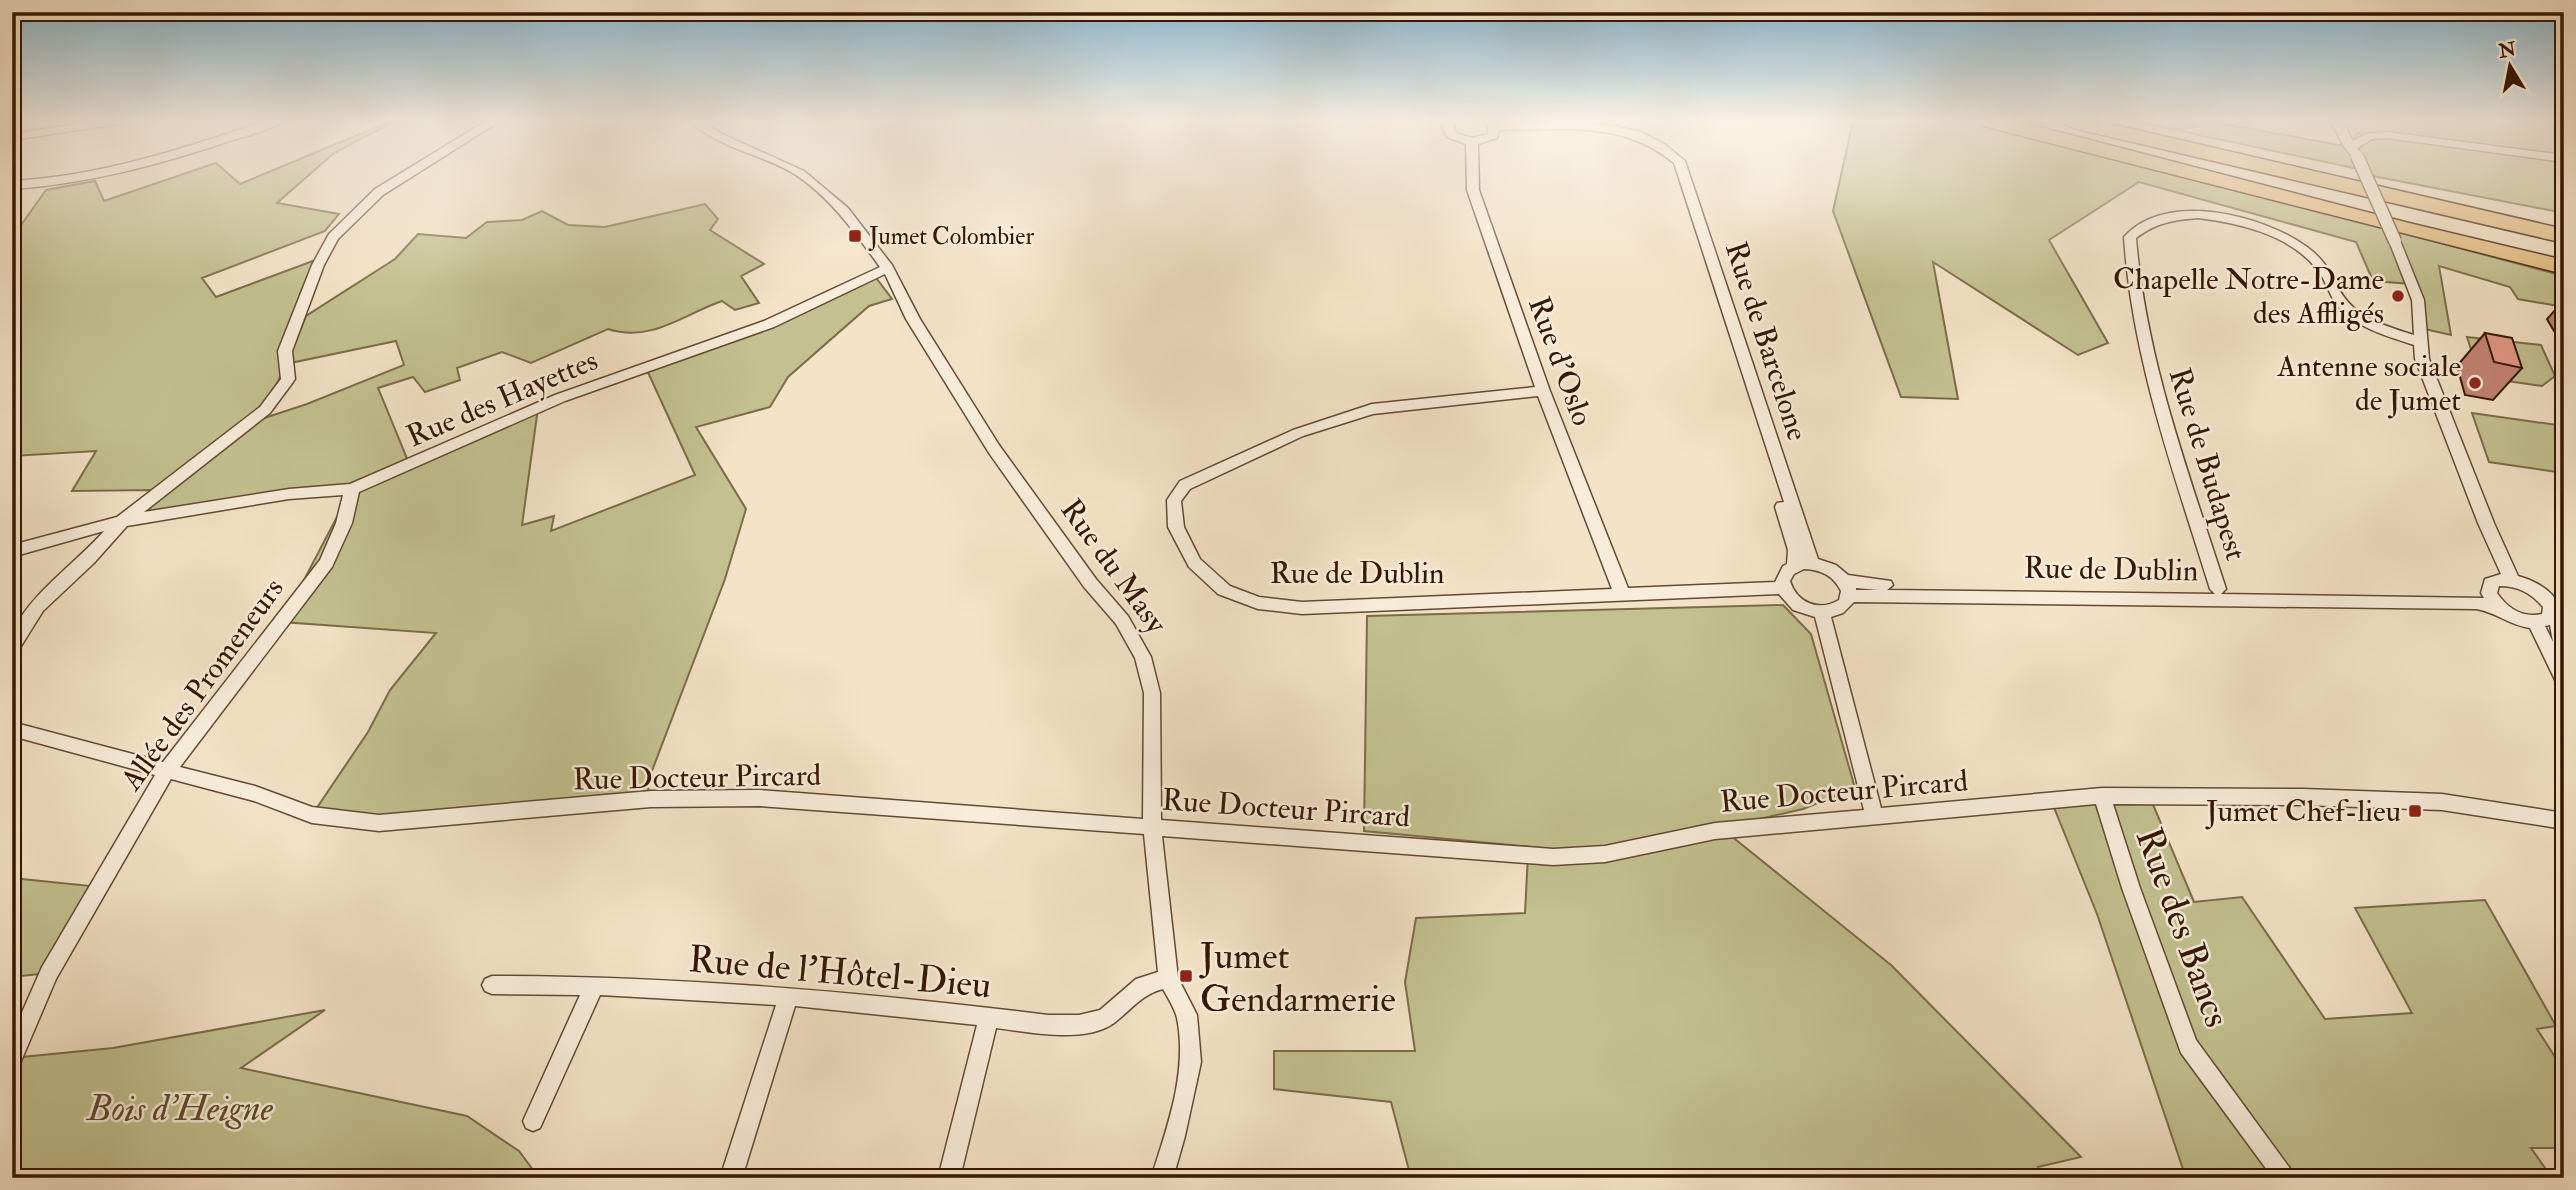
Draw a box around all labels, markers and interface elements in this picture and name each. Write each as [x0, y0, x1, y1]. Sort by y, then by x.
north arrow [2474, 32, 2544, 102]
text: N [2496, 37, 2519, 64]
place label: Jumet Colombier [868, 221, 1034, 252]
marker: Jumet Colombier [847, 228, 863, 244]
street label: Rue de Barcelone [1717, 237, 1816, 445]
place label: Chapelle Notre-Dame des Affligés [2113, 261, 2384, 332]
marker: Chapelle Notre-Dame des Affligés [2390, 288, 2406, 304]
street label: Rue d'Oslo [1520, 292, 1601, 431]
street label: Rue des Hayettes [401, 342, 603, 455]
place label: Antenne sociale de Jumet [2276, 348, 2461, 419]
street label: Rue de Budapest [2161, 364, 2254, 565]
marker: Antenne sociale de Jumet [2467, 375, 2483, 391]
street label: Rue du Masy [1053, 492, 1175, 641]
street label: Rue de Dublin [2023, 549, 2199, 590]
street label: Rue de Dublin [1270, 555, 1444, 592]
street label: Allée des Promeneurs [112, 571, 292, 798]
street label: Rue Docteur Pircard [572, 757, 822, 798]
street label: Rue Docteur Pircard [1719, 762, 1970, 821]
street label: Rue Docteur Pircard [1161, 781, 1411, 836]
place label: Jumet Chef-lieu [2205, 793, 2401, 830]
marker: Jumet Chef-lieu [2407, 803, 2423, 819]
street label: Rue des Bancs [2125, 821, 2240, 1034]
place label: Jumet Gendarmerie [1199, 933, 1396, 1023]
street label: Rue de l’Hôtel-Dieu [687, 936, 993, 1009]
marker: Jumet Gendarmerie [1178, 968, 1194, 984]
park label: Bois d'Heigne [85, 1085, 274, 1132]

